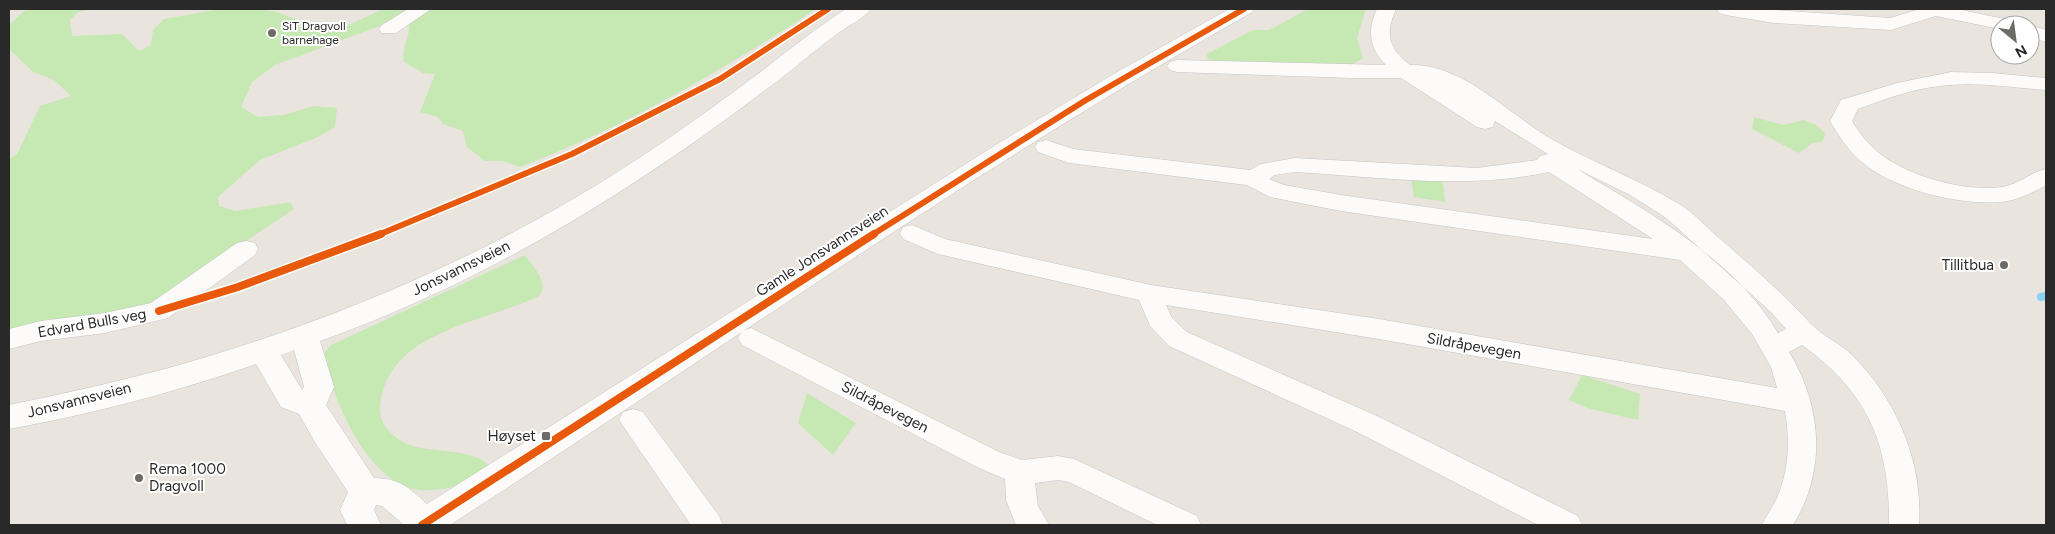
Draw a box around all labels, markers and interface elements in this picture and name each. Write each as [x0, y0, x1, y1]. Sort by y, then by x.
north arrow [1990, 15, 2040, 65]
place label: SiT Dragvoll barnehage [282, 19, 346, 47]
marker: SiT Dragvoll barnehage [266, 27, 278, 39]
text: N [2012, 41, 2030, 61]
street label: Gamle Jonsvannsveien [753, 202, 891, 300]
street label: Jonsvannsveien [409, 237, 513, 299]
place label: Tillitbua [1942, 256, 1994, 274]
marker: Tillitbua [1998, 259, 2010, 271]
street label: Edvard Bulls veg [36, 305, 148, 341]
street label: Sildråpevegen [1425, 329, 1523, 363]
street label: Sildråpevegen [838, 377, 932, 437]
street label: Jonsvannsveien [25, 378, 133, 422]
place label: Høyset [488, 427, 536, 445]
marker: Høyset [540, 430, 552, 442]
place label: Rema 1000 Dragvoll [149, 460, 226, 495]
marker: Rema 1000 Dragvoll [133, 472, 145, 484]

